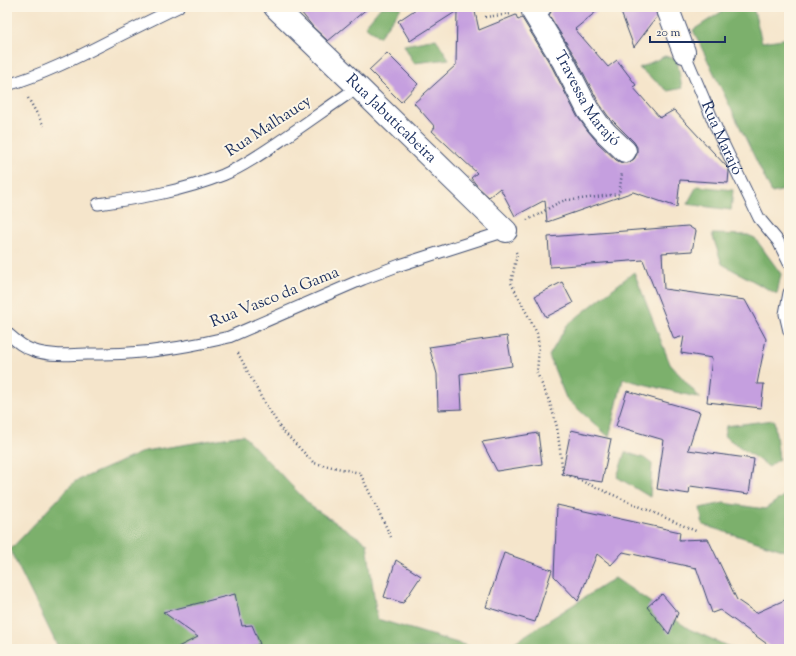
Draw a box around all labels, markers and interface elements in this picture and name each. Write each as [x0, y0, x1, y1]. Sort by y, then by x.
scale bar [650, 18, 725, 44]
text: 20 m [656, 24, 681, 42]
street label: Travessa Marajó [548, 46, 625, 152]
street label: Rua Jabuticabeira [340, 69, 442, 169]
street label: Rua Malhaucy [222, 91, 316, 163]
street label: Rua Marajó [695, 98, 748, 179]
street label: Rua Vasco da Gama [207, 261, 343, 334]

